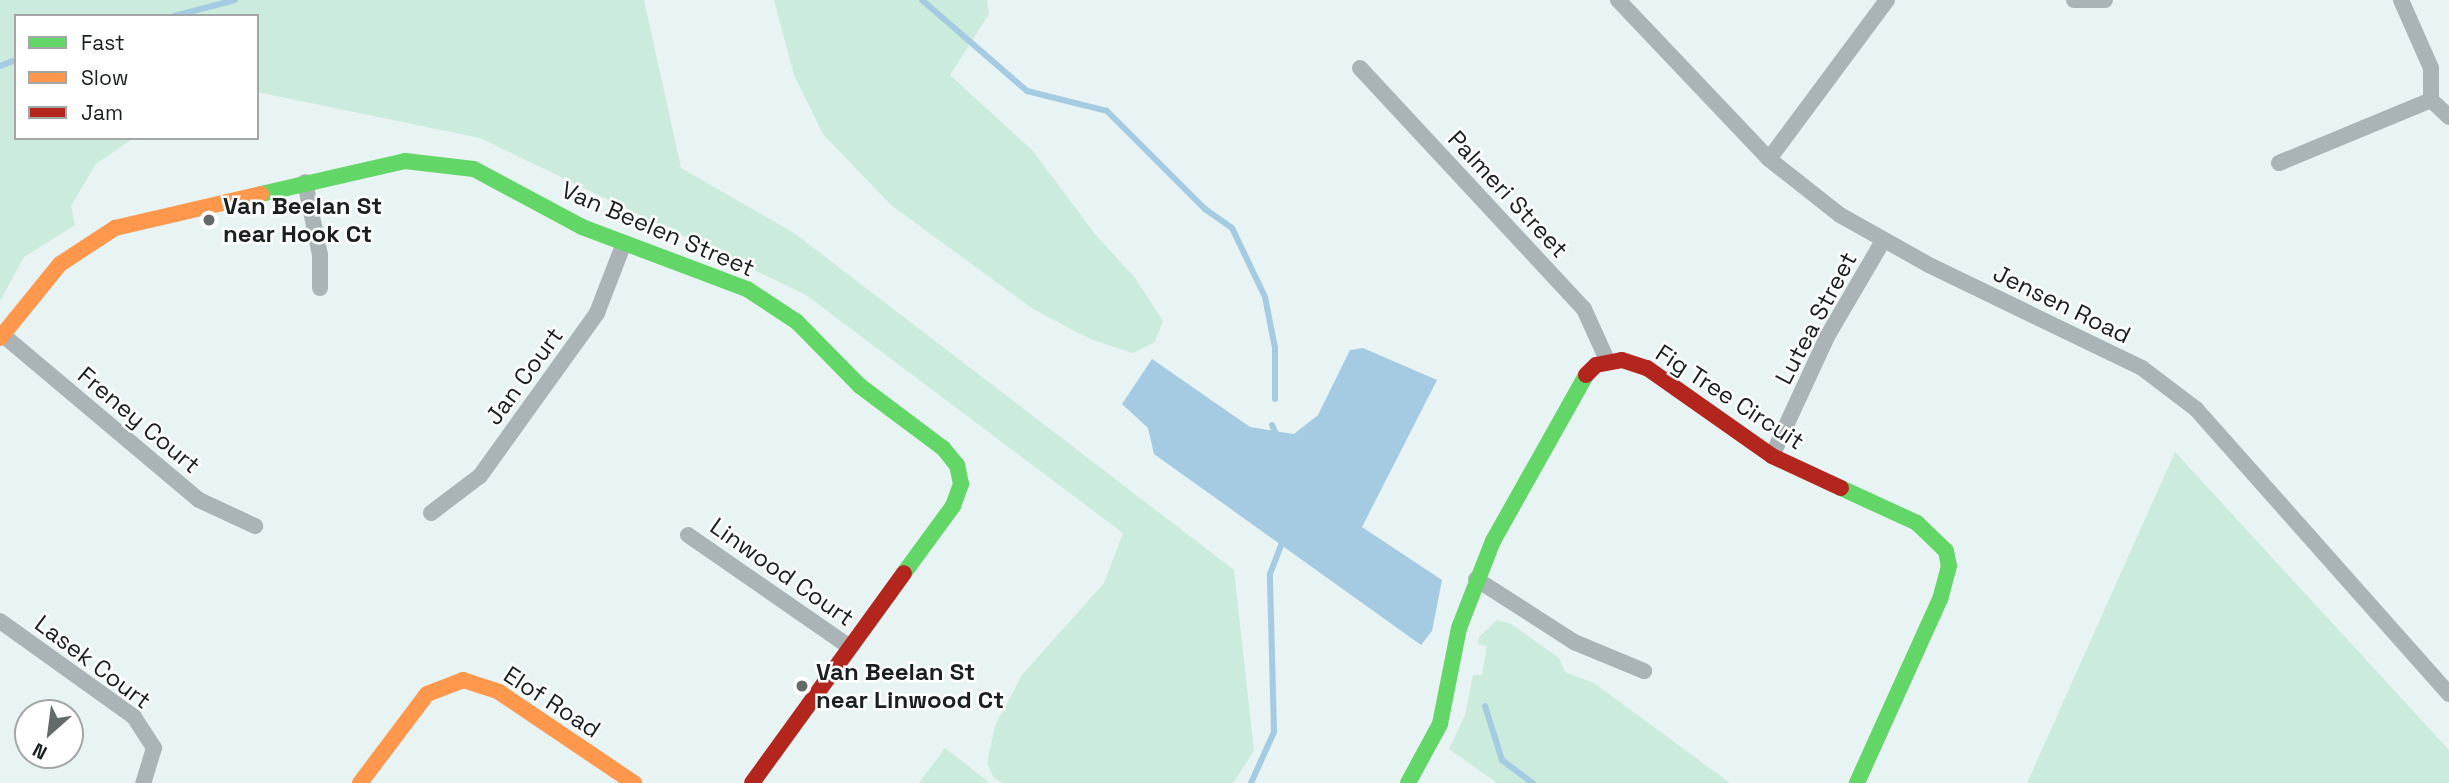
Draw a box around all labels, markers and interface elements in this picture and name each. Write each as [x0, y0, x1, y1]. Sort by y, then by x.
legend [14, 14, 259, 140]
text: Fast [81, 29, 125, 56]
text: Slow [81, 64, 129, 91]
text: Jam [81, 99, 123, 126]
street label: Palmeri Street [1442, 125, 1574, 263]
street label: Van Beelen Street [557, 175, 759, 283]
place label: Van Beelan St near Hook Ct [223, 192, 382, 248]
marker: Van Beelan St near Hook Ct [201, 212, 217, 228]
street label: Lutea Street [1769, 247, 1863, 389]
street label: Jensen Road [1989, 258, 2135, 350]
street label: Jan Court [479, 322, 569, 430]
street label: Fig Tree Circuit [1650, 338, 1810, 456]
street label: Freney Court [72, 361, 206, 479]
street label: Linwood Court [705, 512, 859, 632]
street label: Lasek Court [29, 609, 157, 715]
place label: Van Beelan St near Linwood Ct [816, 658, 1004, 714]
street label: Elof Road [498, 660, 606, 744]
marker: Van Beelan St near Linwood Ct [794, 678, 810, 694]
north arrow [14, 699, 84, 769]
text: N [28, 737, 51, 765]

